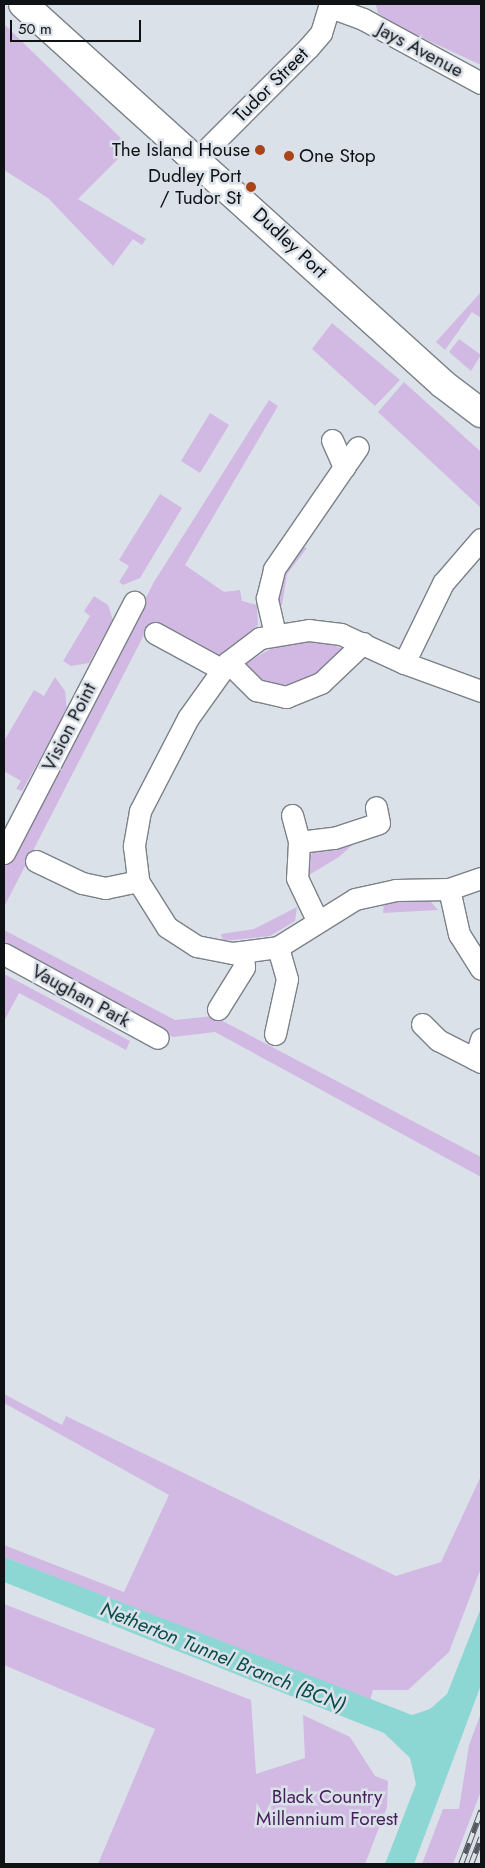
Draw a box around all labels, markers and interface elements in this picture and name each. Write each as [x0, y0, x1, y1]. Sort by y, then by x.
scale bar [12, 10, 144, 42]
text: 50 m [18, 18, 52, 40]
street label: Jays Avenue [373, 18, 467, 82]
street label: Tudor Street [229, 43, 313, 127]
place label: The Island House [112, 139, 250, 161]
marker: The Island House [254, 144, 266, 156]
place label: One Stop [299, 145, 376, 167]
marker: One Stop [283, 150, 295, 162]
place label: Dudley Port / Tudor St [148, 165, 241, 209]
marker: Dudley Port / Tudor St [245, 181, 257, 193]
street label: Dudley Port [248, 203, 332, 283]
street label: Vision Point [37, 679, 101, 775]
street label: Vaughan Park [28, 960, 134, 1032]
water label: Netherton Tunnel Branch (BCN) [97, 1597, 349, 1717]
park label: Black Country Millennium Forest [256, 1786, 398, 1830]

